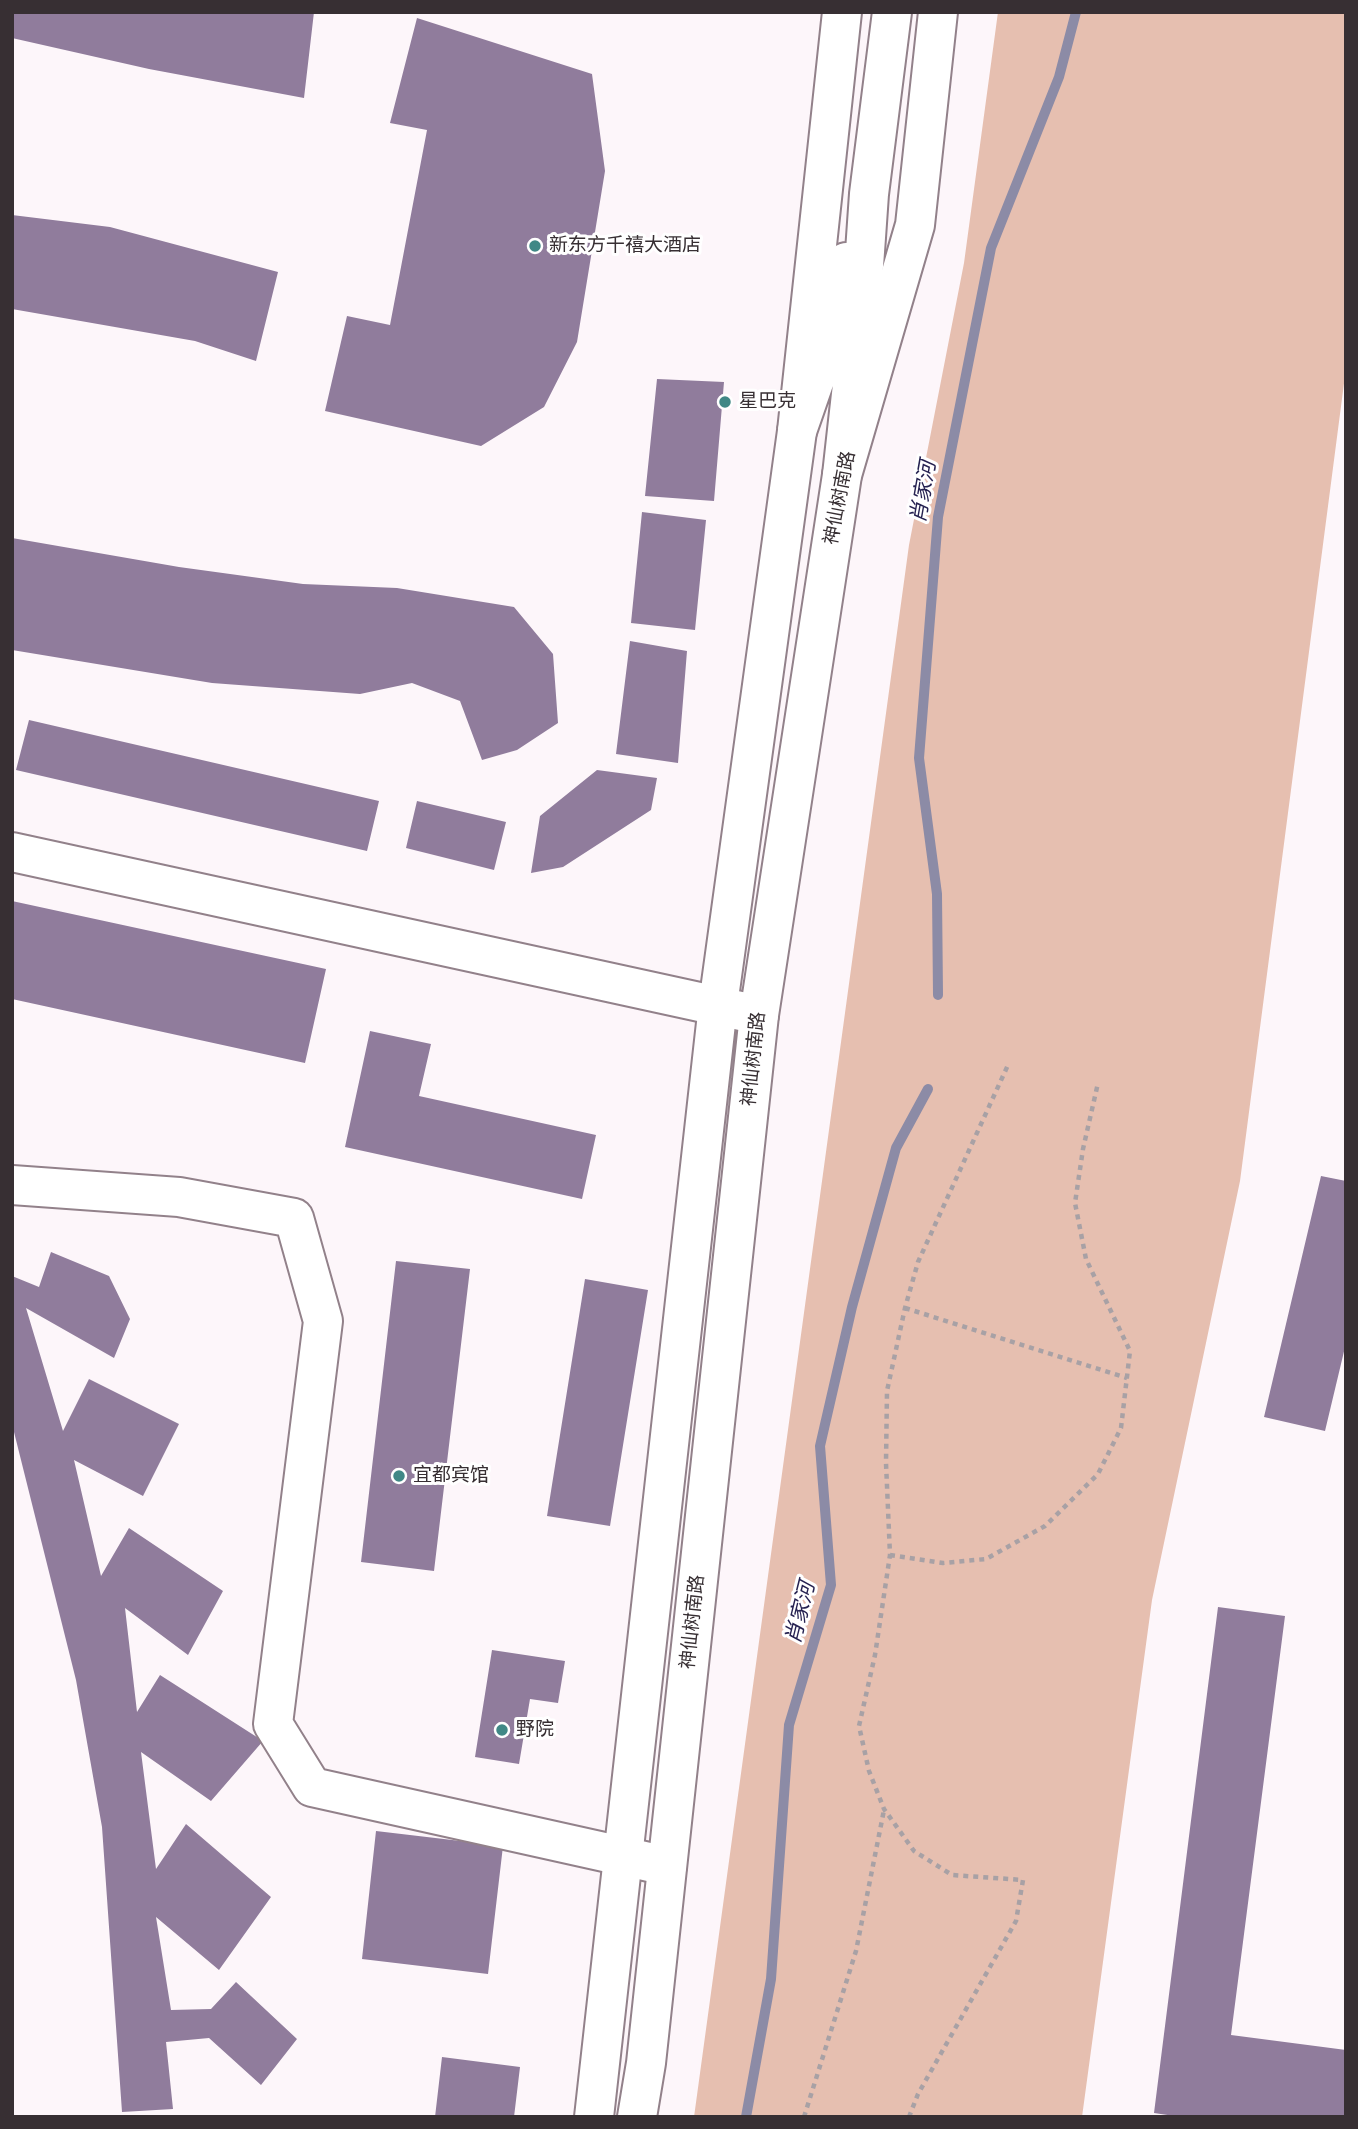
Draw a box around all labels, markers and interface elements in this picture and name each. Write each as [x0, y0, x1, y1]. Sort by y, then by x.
place label: 新东方千禧大酒店 [549, 235, 701, 257]
marker: 新东方千禧大酒店 [527, 238, 543, 254]
place label: 星巴克 [739, 391, 796, 413]
marker: 星巴克 [717, 394, 733, 410]
street label: 神仙树南路 [820, 449, 860, 547]
water label: 肖家河 [906, 459, 942, 525]
street label: 神仙树南路 [738, 1011, 770, 1107]
place label: 宜都宾馆 [413, 1465, 489, 1487]
marker: 宜都宾馆 [391, 1468, 407, 1484]
street label: 神仙树南路 [677, 1574, 709, 1670]
water label: 肖家河 [781, 1579, 821, 1647]
place label: 野院 [516, 1719, 554, 1741]
marker: 野院 [494, 1722, 510, 1738]

